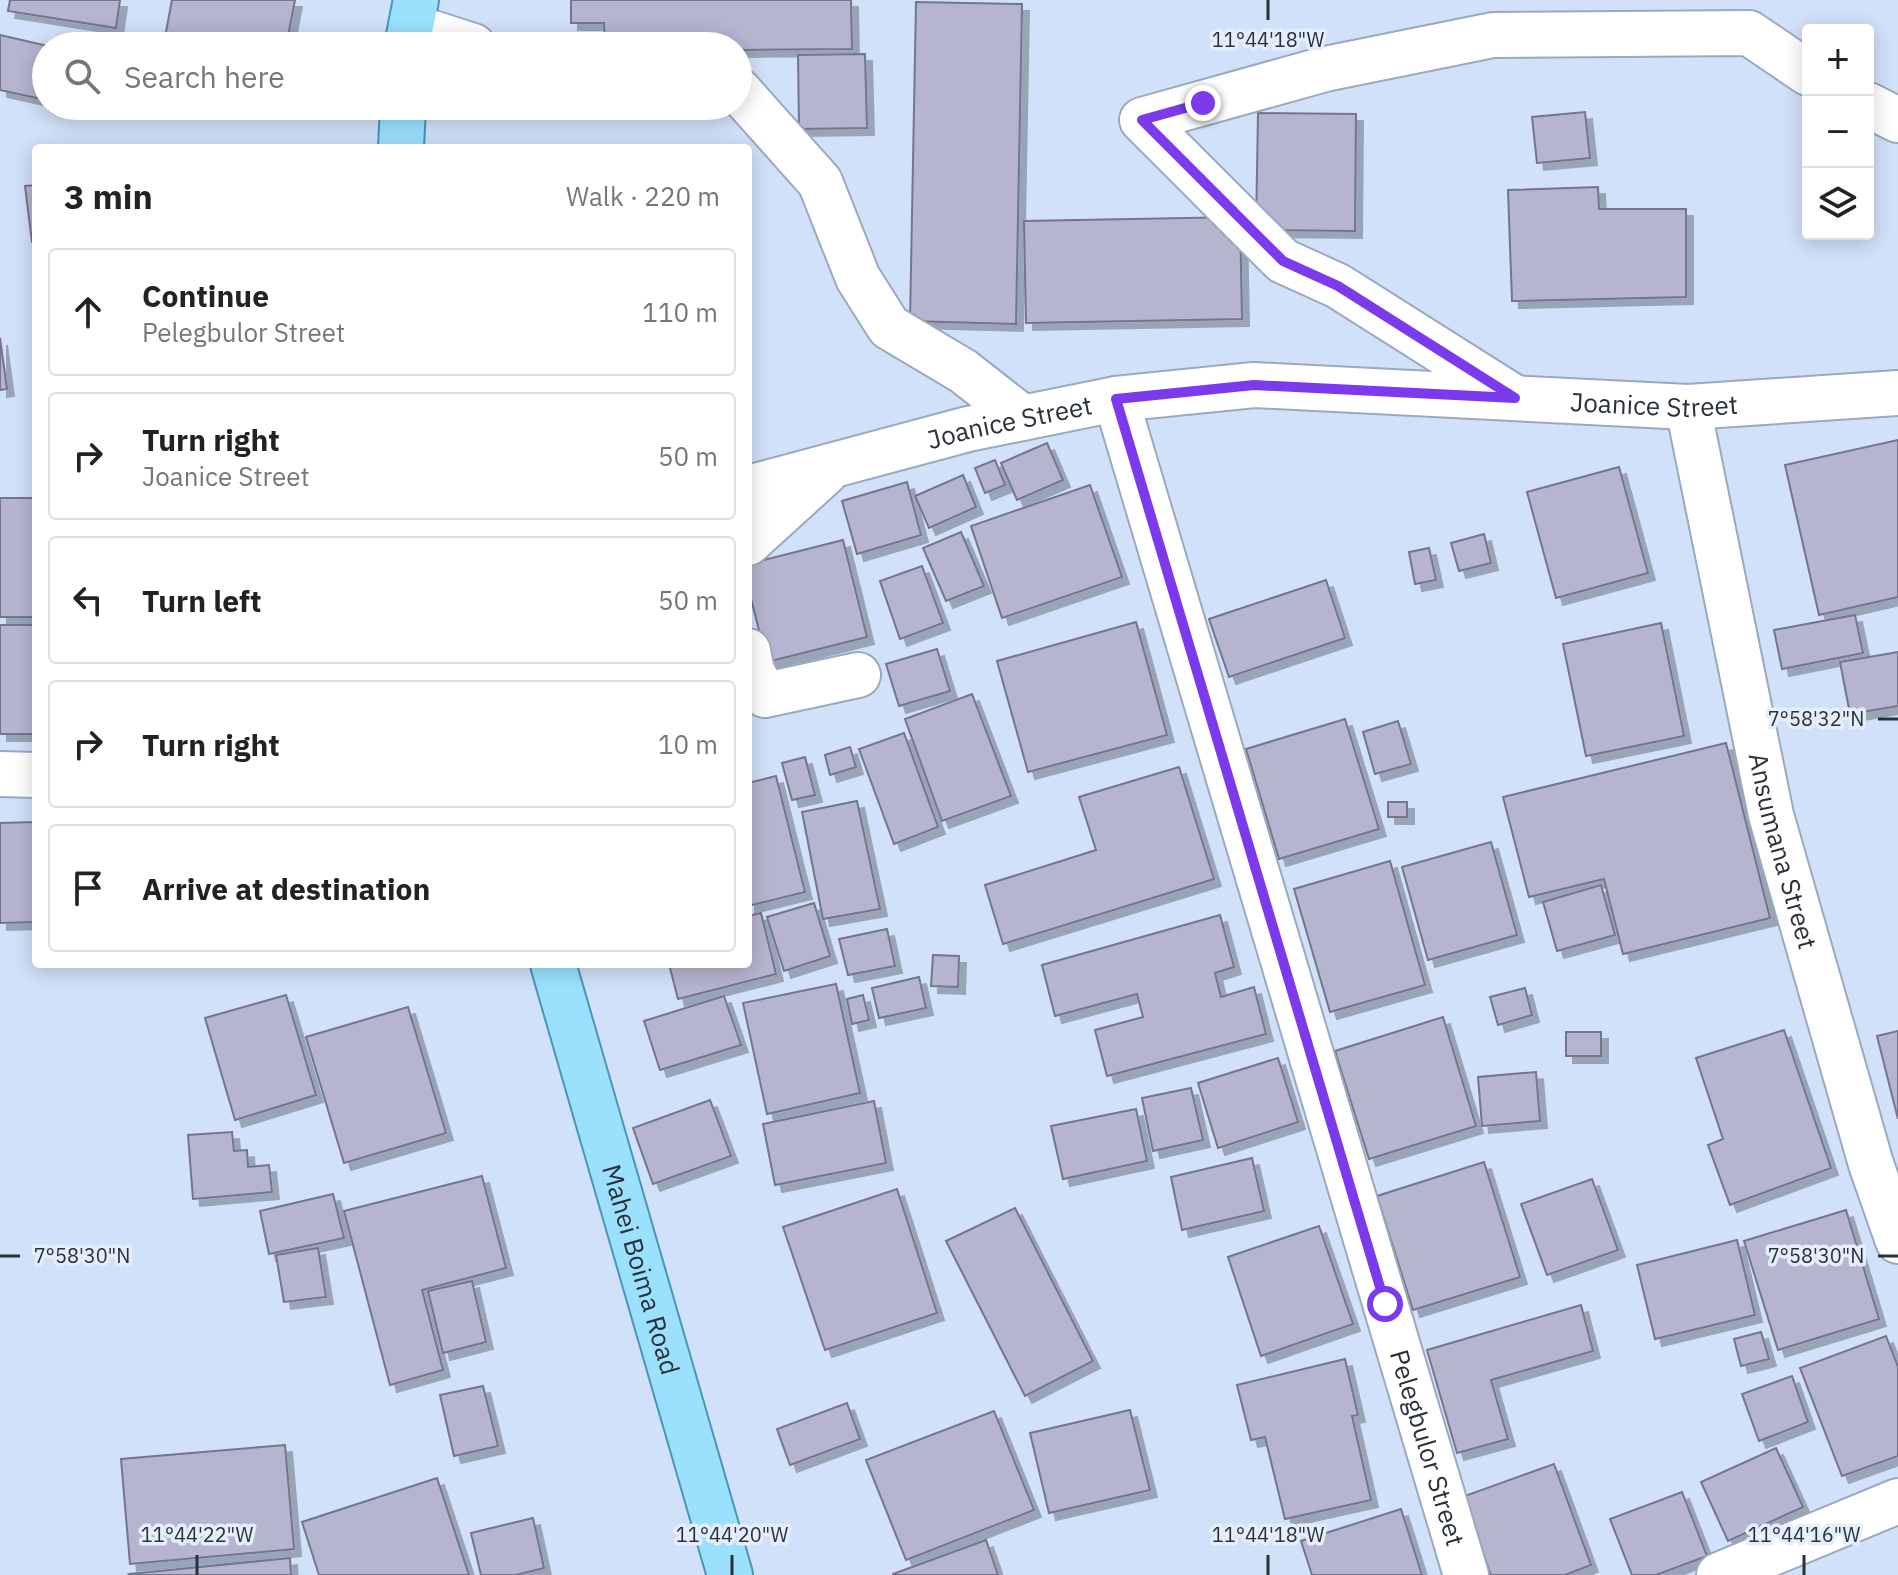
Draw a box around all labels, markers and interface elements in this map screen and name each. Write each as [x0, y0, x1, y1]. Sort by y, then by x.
map controls [1802, 24, 1874, 240]
button: + [1802, 24, 1874, 96]
text: 11°44'18"W [1212, 26, 1325, 53]
search box [32, 32, 752, 120]
icon: search [60, 54, 104, 98]
text: Search here [124, 57, 285, 96]
route end [1185, 85, 1221, 121]
button: − [1802, 96, 1874, 168]
button: layers [1802, 168, 1874, 240]
text: 3 min [64, 174, 153, 218]
text: Walk · 220 m [566, 179, 720, 213]
text: Continue [142, 276, 269, 315]
icon: ahead [66, 290, 110, 334]
text: 110 m [642, 295, 718, 329]
text: Pelegbulor Street [142, 315, 345, 349]
street label: Joanice Street [1569, 384, 1739, 424]
street label: Joanice Street [923, 387, 1095, 456]
text: Turn right [142, 420, 280, 459]
icon: right [66, 434, 110, 478]
text: 50 m [658, 439, 718, 473]
text: Joanice Street [142, 459, 310, 493]
icon: left [66, 578, 110, 622]
text: Turn left [142, 581, 261, 620]
text: 50 m [658, 583, 718, 617]
text: 7°58'32"N [1768, 705, 1864, 732]
icon: right [66, 722, 110, 766]
text: Turn right [142, 725, 280, 764]
text: 10 m [658, 727, 718, 761]
street label: Ansumana Street [1742, 750, 1825, 953]
icon: arrive [66, 866, 110, 910]
text: Arrive at destination [142, 869, 430, 908]
street label: Mahei Boima Road [595, 1160, 688, 1379]
text: 7°58'30"N [34, 1242, 130, 1269]
text: 7°58'30"N [1768, 1242, 1864, 1269]
route start [1367, 1286, 1403, 1322]
street label: Pelegbulor Street [1383, 1345, 1473, 1550]
text: 11°44'22"W [141, 1521, 254, 1548]
text: 11°44'20"W [676, 1521, 789, 1548]
text: 11°44'18"W [1212, 1521, 1325, 1548]
text: 11°44'16"W [1748, 1521, 1861, 1548]

